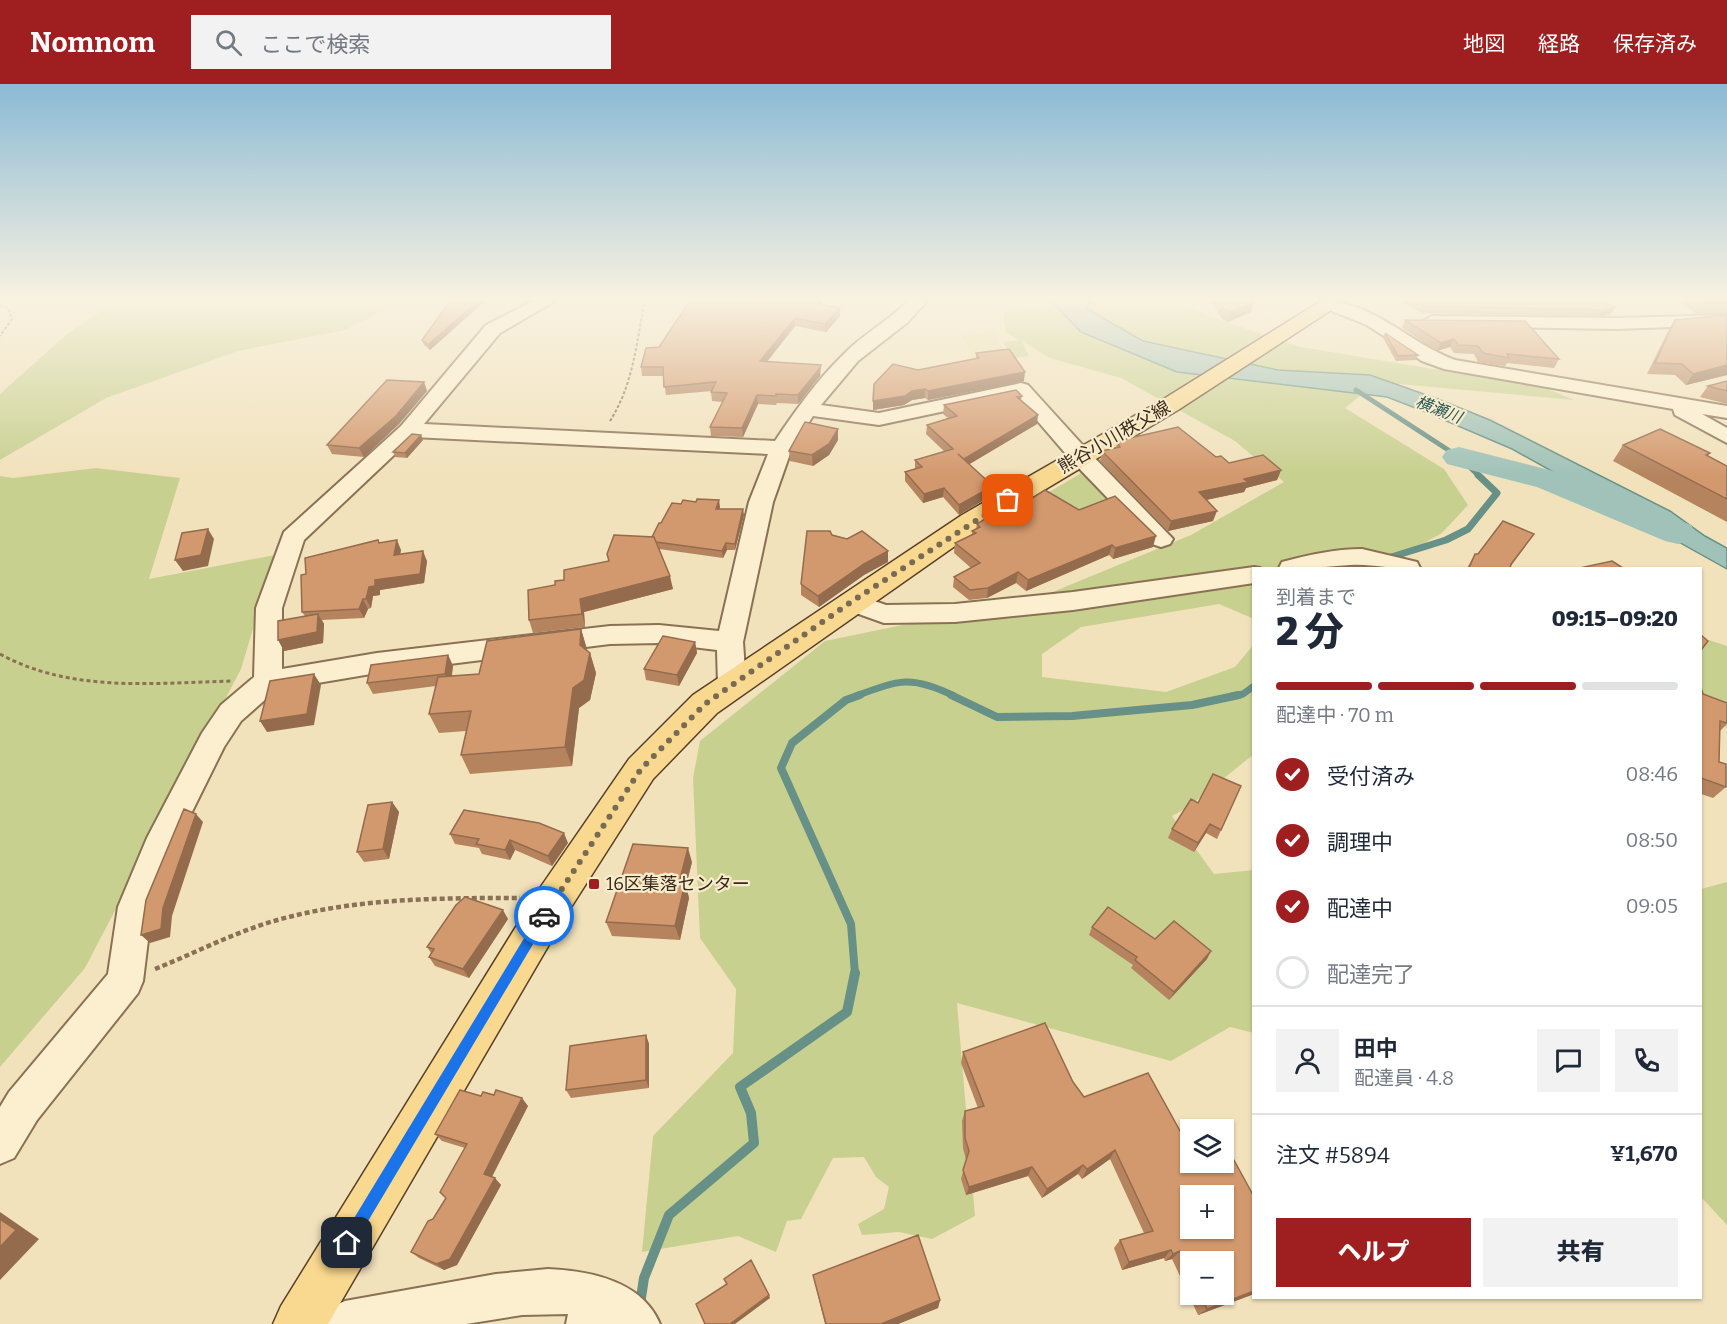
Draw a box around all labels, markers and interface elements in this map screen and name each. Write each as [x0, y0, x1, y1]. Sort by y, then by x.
search box [191, 15, 611, 69]
text: Nomnom [30, 26, 155, 59]
icon: search [212, 26, 245, 59]
text: ここで検索 [260, 31, 370, 58]
text: 地図 [1463, 31, 1505, 57]
text: 経路 [1538, 31, 1580, 57]
text: 保存済み [1613, 31, 1697, 57]
water label: 横瀬川 [1413, 392, 1466, 428]
street label: 熊谷小川秩父線 [1054, 396, 1174, 478]
pin [982, 474, 1033, 525]
icon: bag [991, 483, 1024, 516]
text: 到着まで [1276, 585, 1356, 609]
text: 09:15–09:20 [1552, 605, 1678, 632]
text: 2 分 [1276, 609, 1344, 655]
text: 配達中 · 70 m [1276, 703, 1394, 727]
icon: check [1276, 758, 1309, 791]
text: 08:46 [1626, 762, 1678, 786]
text: 受付済み [1327, 763, 1415, 790]
icon: check [1276, 824, 1309, 857]
text: 08:50 [1625, 828, 1678, 852]
text: 調理中 [1327, 829, 1393, 856]
place label: 16区集落センター [606, 873, 750, 895]
marker: 16区集落センター [587, 877, 601, 891]
courier [514, 886, 574, 946]
icon: check [1276, 890, 1309, 923]
text: 09:05 [1626, 894, 1678, 918]
text: 配達中 [1327, 895, 1393, 922]
icon: car [528, 900, 561, 933]
text: 配達完了 [1327, 961, 1415, 988]
button: person [1276, 1029, 1339, 1092]
button: chat [1537, 1029, 1600, 1092]
button: phone [1615, 1029, 1678, 1092]
text: 田中 [1354, 1035, 1398, 1062]
text: 配達員 · 4.8 [1354, 1066, 1454, 1090]
map controls [1180, 1119, 1234, 1305]
button: layers [1180, 1119, 1234, 1173]
text: ¥1,670 [1610, 1140, 1678, 1167]
text: 注文 #5894 [1276, 1142, 1390, 1169]
button: + [1180, 1185, 1234, 1239]
pin [321, 1217, 372, 1268]
button: ヘルプ [1276, 1218, 1471, 1287]
button: 共有 [1483, 1218, 1678, 1287]
icon: home [330, 1226, 363, 1259]
button: − [1180, 1251, 1234, 1305]

